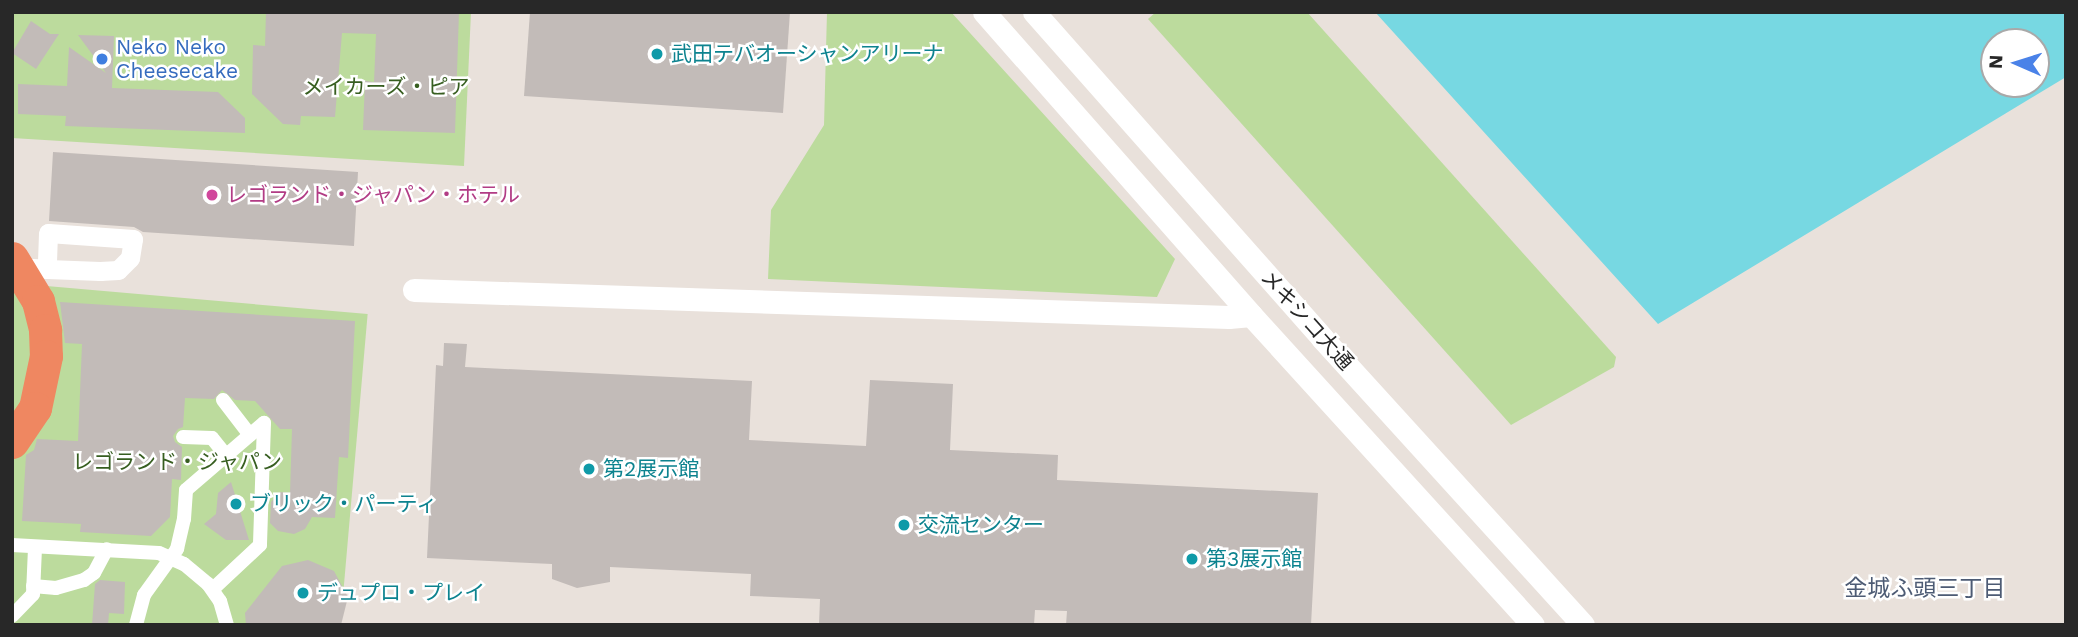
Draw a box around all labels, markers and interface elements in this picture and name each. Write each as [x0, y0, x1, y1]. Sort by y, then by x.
north arrow [1980, 28, 2050, 98]
place label: Neko Neko Cheesecake [116, 34, 238, 84]
place label: 武田テバオーシャンアリーナ [671, 41, 944, 67]
marker: 武田テバオーシャンアリーナ [649, 46, 665, 62]
marker: Neko Neko Cheesecake [94, 51, 110, 67]
text: N [1984, 54, 2007, 70]
park label: メイカーズ・ピア [302, 74, 470, 100]
place label: レゴランド・ジャパン・ホテル [226, 182, 520, 208]
marker: レゴランド・ジャパン・ホテル [204, 187, 220, 203]
street label: メキシコ大通 [1255, 265, 1359, 375]
park label: レゴランド・ジャパン [72, 449, 282, 475]
place label: 第2展示館 [603, 456, 699, 482]
marker: 第2展示館 [581, 461, 597, 477]
place label: ブリック・パーティ [250, 491, 439, 517]
marker: ブリック・パーティ [228, 496, 244, 512]
place label: 交流センター [918, 512, 1044, 538]
marker: 交流センター [896, 517, 912, 533]
place label: 第3展示館 [1206, 546, 1302, 572]
marker: 第3展示館 [1184, 551, 1200, 567]
district label: 金城ふ頭三丁目 [1845, 575, 2005, 603]
place label: デュプロ・プレイ [317, 580, 485, 606]
marker: デュプロ・プレイ [295, 585, 311, 601]

